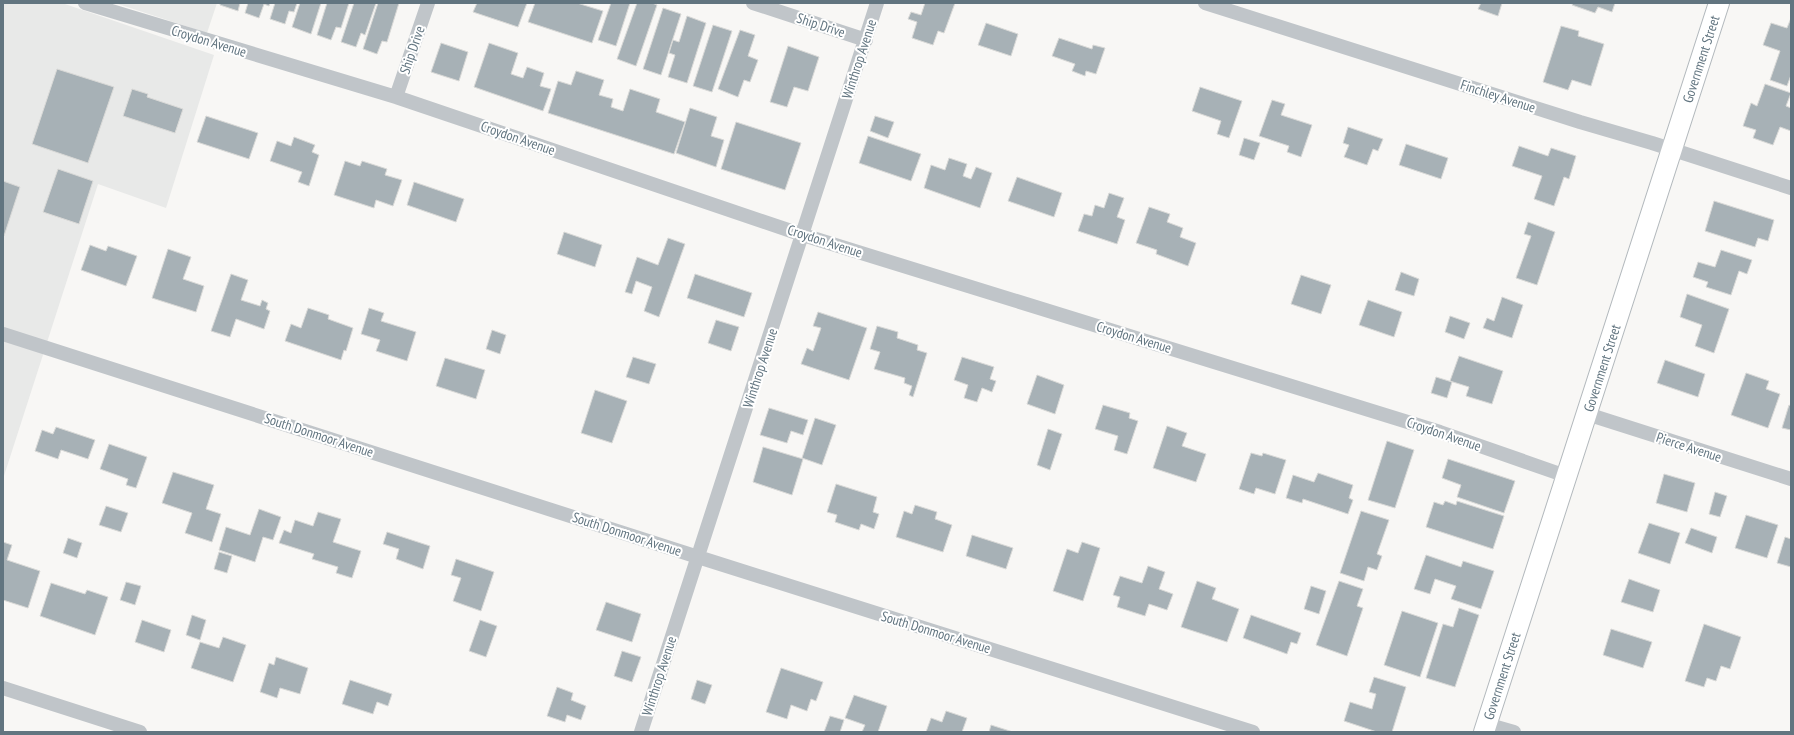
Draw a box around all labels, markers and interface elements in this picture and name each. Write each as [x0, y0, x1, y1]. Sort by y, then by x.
street label: Ship Drive [795, 9, 848, 41]
street label: Government Street [1678, 13, 1724, 105]
street label: Winthrop Avenue [838, 17, 880, 101]
street label: Croydon Avenue [169, 21, 249, 61]
street label: Ship Drive [395, 23, 429, 76]
street label: Finchley Avenue [1458, 75, 1538, 117]
street label: Croydon Avenue [478, 117, 558, 159]
street label: Croydon Avenue [785, 220, 865, 262]
street label: Croydon Avenue [1094, 317, 1174, 357]
street label: Government Street [1579, 322, 1625, 414]
street label: Winthrop Avenue [739, 326, 781, 410]
street label: South Donmoor Avenue [262, 409, 376, 461]
street label: Croydon Avenue [1404, 413, 1484, 455]
street label: Pierce Avenue [1654, 428, 1724, 466]
street label: South Donmoor Avenue [570, 508, 684, 560]
street label: South Donmoor Avenue [879, 607, 993, 657]
street label: Government Street [1479, 630, 1525, 722]
street label: Winthrop Avenue [638, 634, 680, 718]

